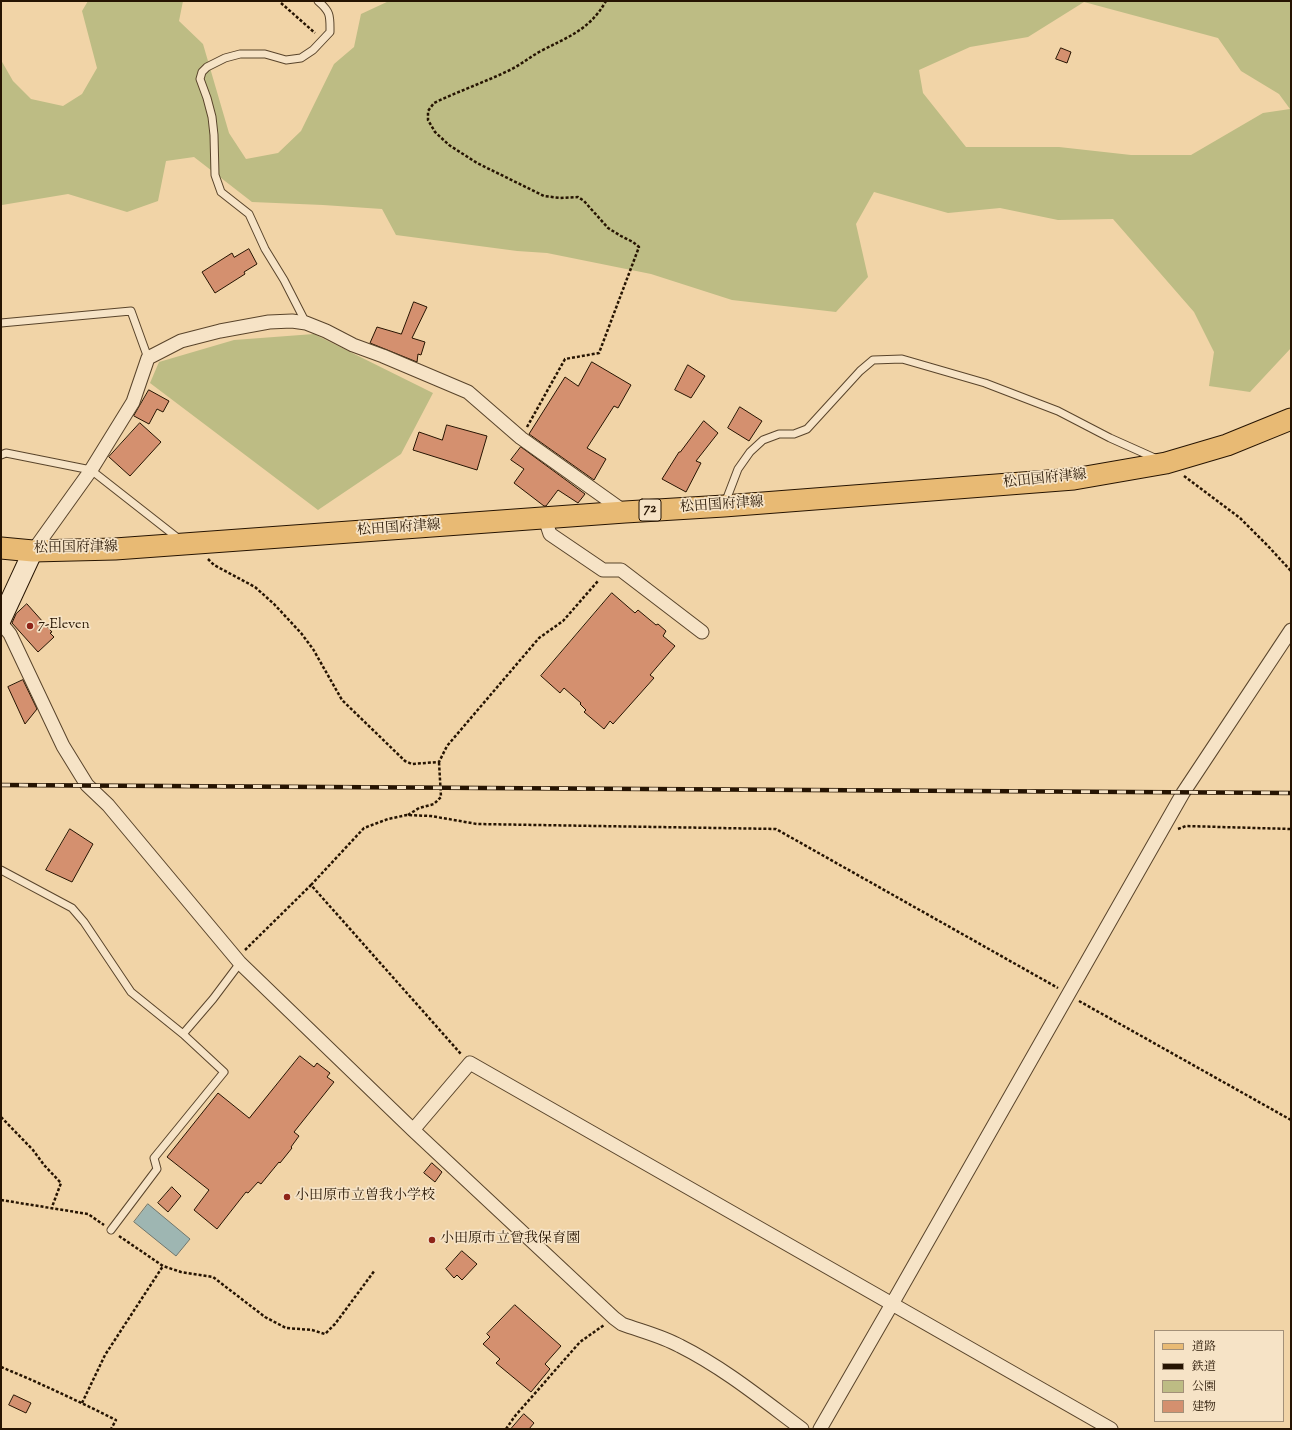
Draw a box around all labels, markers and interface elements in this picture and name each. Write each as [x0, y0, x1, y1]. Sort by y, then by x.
street label: 松田国府津線 [1002, 467, 1088, 493]
street label: 松田国府津線 [680, 495, 764, 517]
road number: 72 [639, 499, 661, 521]
street label: 松田国府津線 [357, 518, 441, 540]
street label: 松田国府津線 [34, 540, 118, 558]
place label: 7-Eleven [38, 618, 90, 634]
marker: 7-Eleven [25, 621, 35, 631]
place label: 小田原市立曽我小学校 [295, 1189, 435, 1205]
marker: 小田原市立曽我小学校 [282, 1192, 292, 1202]
place label: 小田原市立曾我保育園 [440, 1232, 580, 1248]
marker: 小田原市立曾我保育園 [427, 1235, 437, 1245]
legend [1154, 1330, 1284, 1422]
text: 道路 [1192, 1338, 1216, 1356]
text: 鉄道 [1192, 1358, 1216, 1376]
text: 公園 [1192, 1378, 1216, 1396]
text: 建物 [1192, 1398, 1216, 1416]

